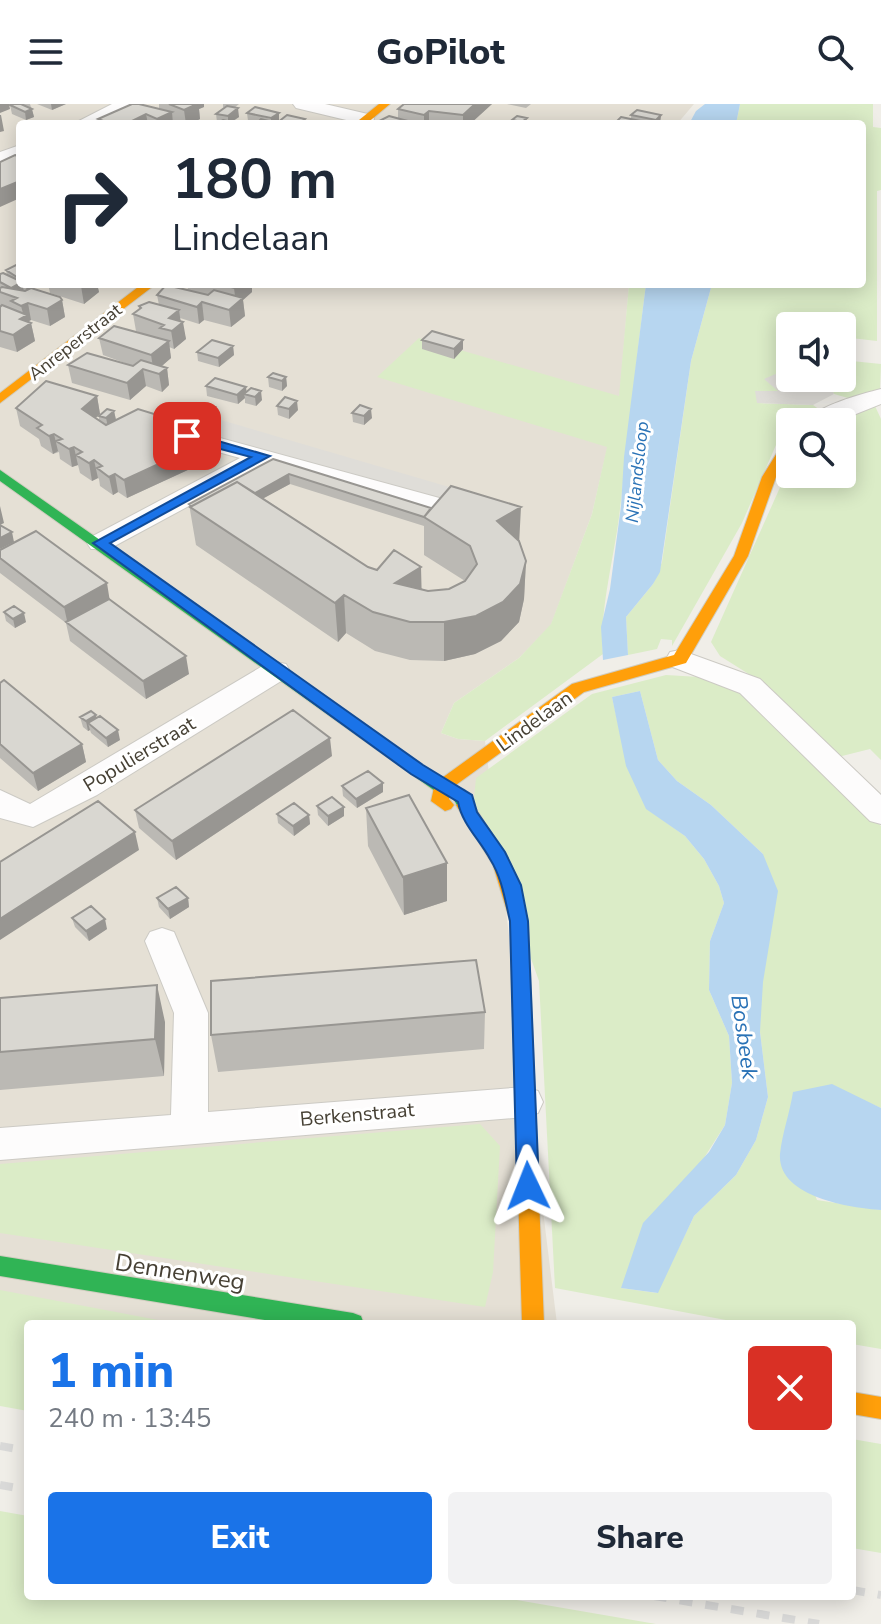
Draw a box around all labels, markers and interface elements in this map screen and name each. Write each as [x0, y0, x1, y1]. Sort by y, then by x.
text: GoPilot [376, 28, 505, 77]
icon: menu [24, 30, 68, 74]
icon: search [813, 30, 857, 74]
text: 180 m [172, 141, 337, 218]
icon: right [40, 152, 144, 256]
text: Lindelaan [172, 214, 330, 263]
street label: Anreperstraat [23, 298, 127, 386]
map controls [776, 312, 856, 488]
button: sound [776, 312, 856, 392]
pin [153, 402, 221, 470]
button: search [776, 408, 856, 488]
icon: arrive [165, 414, 209, 458]
water label: Nijlandsloop [620, 420, 654, 524]
street label: Lindelaan [491, 685, 578, 758]
street label: Populierstraat [78, 710, 201, 799]
water label: Bosbeek [723, 993, 765, 1082]
street label: Berkenstraat [299, 1096, 416, 1133]
position arrow [486, 1144, 570, 1228]
street label: Dennenweg [113, 1246, 247, 1298]
text: 1 min [48, 1338, 174, 1404]
button: close [748, 1346, 832, 1430]
text: 240 m · 13:45 [48, 1401, 211, 1436]
button: Exit [48, 1492, 432, 1584]
button: Share [448, 1492, 832, 1584]

